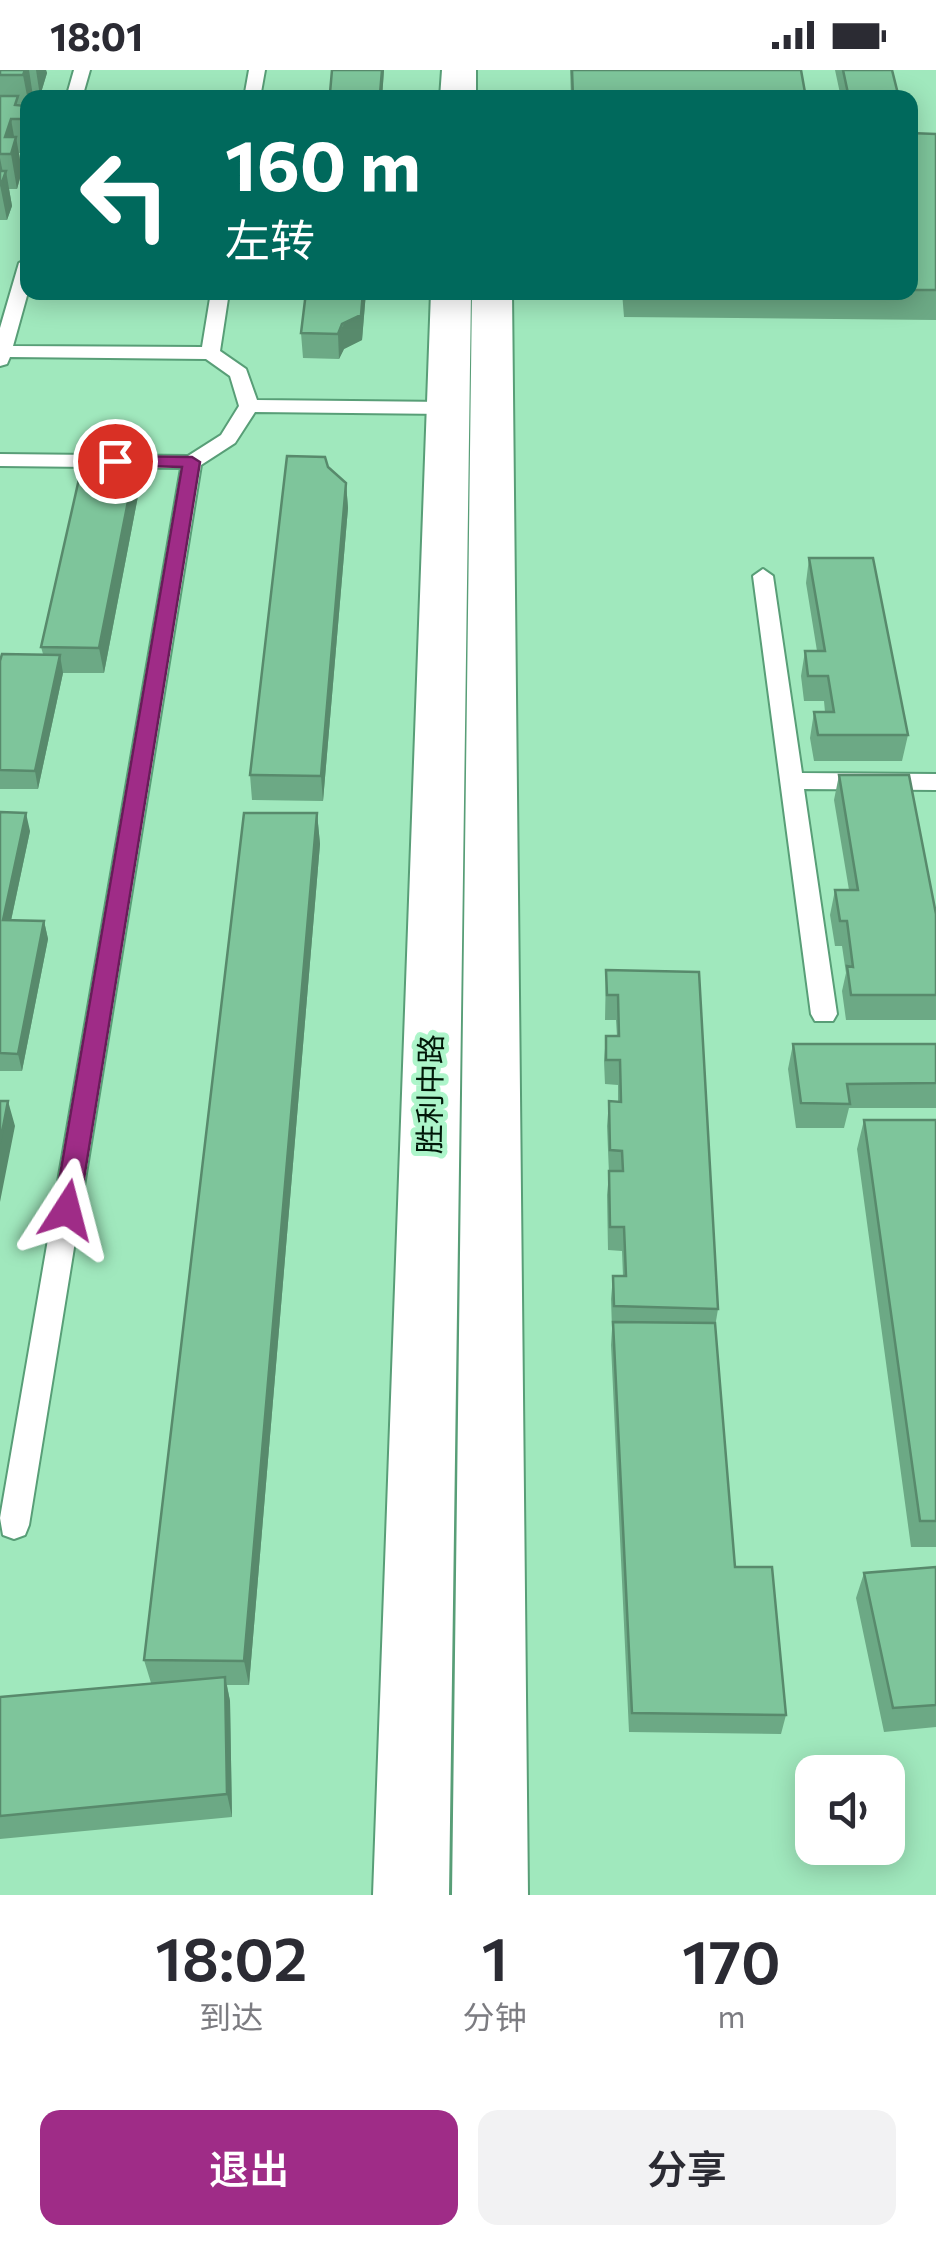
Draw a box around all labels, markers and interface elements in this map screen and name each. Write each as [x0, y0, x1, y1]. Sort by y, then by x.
text: 18:01 [50, 12, 143, 59]
text: 160 m [225, 120, 421, 205]
icon: left [60, 130, 190, 260]
text: 左转 [225, 211, 315, 266]
pin [73, 419, 158, 504]
icon: arrive [88, 434, 143, 489]
street label: 胜利中路 [409, 1034, 448, 1154]
position arrow [15, 1158, 119, 1262]
map controls [795, 1755, 905, 1865]
button: sound [795, 1755, 905, 1865]
text: 18:02 [155, 1920, 307, 1993]
text: 1 [481, 1920, 508, 1993]
text: 170 [682, 1923, 781, 1996]
text: m [717, 1995, 745, 2035]
text: 到达 [199, 1996, 263, 2036]
text: 分钟 [463, 1996, 527, 2036]
button: 退出 [40, 2110, 458, 2225]
button: 分享 [478, 2110, 896, 2225]

